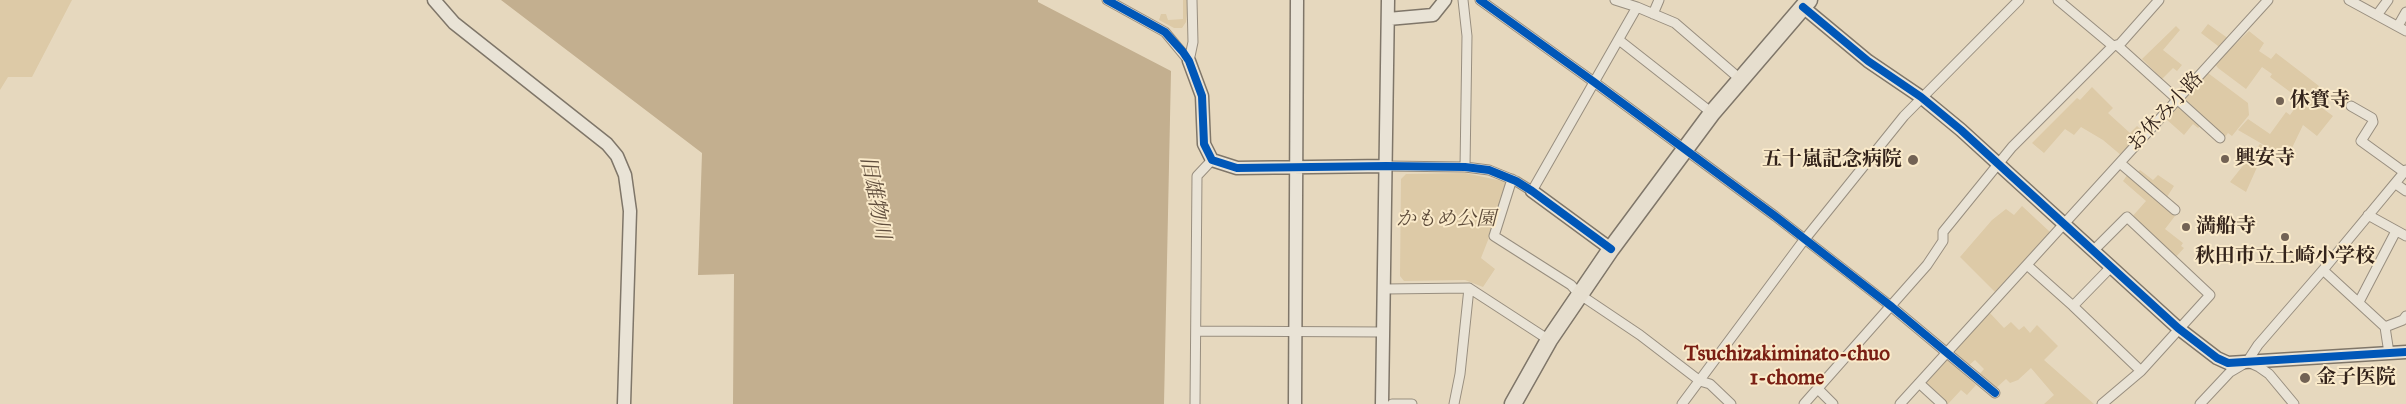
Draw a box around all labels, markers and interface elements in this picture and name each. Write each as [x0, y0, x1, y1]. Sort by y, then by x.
street label: お休み小路 [2123, 67, 2209, 157]
place label: 休寳寺 [2290, 89, 2350, 113]
marker: 休寳寺 [2274, 95, 2286, 107]
place label: 興安寺 [2235, 147, 2295, 171]
place label: 五十嵐記念病院 [1762, 148, 1902, 172]
marker: 五十嵐記念病院 [1906, 153, 1920, 167]
marker: 興安寺 [2219, 153, 2231, 165]
water label: 旧雄物川 [854, 154, 894, 242]
park label: かもめ公園 [1396, 208, 1496, 232]
place label: 満船寺 [2196, 215, 2256, 239]
marker: 満船寺 [2180, 221, 2192, 233]
marker: 秋田市立土崎小学校 [2279, 231, 2291, 243]
place label: 秋田市立土崎小学校 [2195, 245, 2375, 269]
district label: Tsuchizakiminato-chuo 1-chome [1684, 342, 1890, 392]
place label: 金子医院 [2316, 366, 2396, 390]
marker: 金子医院 [2298, 371, 2312, 385]

